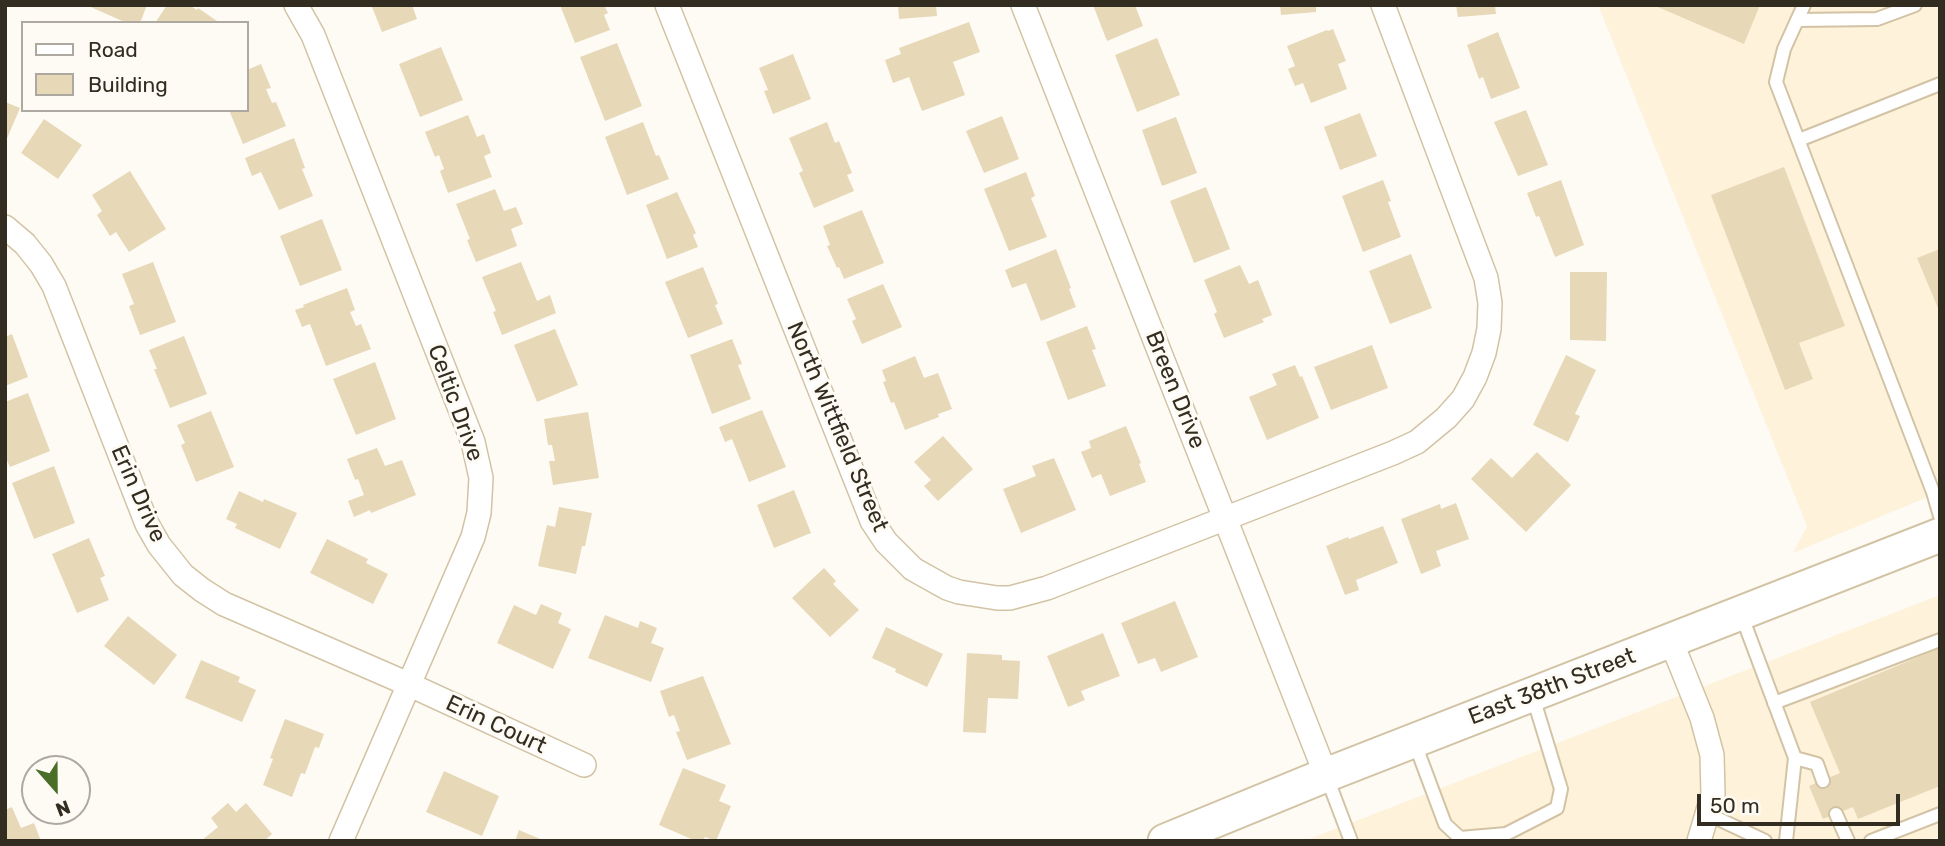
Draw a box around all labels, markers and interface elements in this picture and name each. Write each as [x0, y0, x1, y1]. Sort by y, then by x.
legend [21, 21, 248, 112]
text: Road [88, 37, 138, 62]
text: Building [88, 72, 168, 97]
street label: North Wittfield Street [780, 318, 894, 536]
street label: Breen Drive [1139, 327, 1211, 453]
street label: Celtic Drive [421, 341, 489, 465]
street label: Erin Drive [104, 441, 172, 547]
street label: East 38th Street [1465, 642, 1639, 732]
street label: Erin Court [441, 690, 551, 760]
north arrow [21, 755, 91, 825]
scale bar [1700, 780, 1903, 824]
text: 50 m [1710, 793, 1760, 818]
text: N [52, 795, 73, 821]

